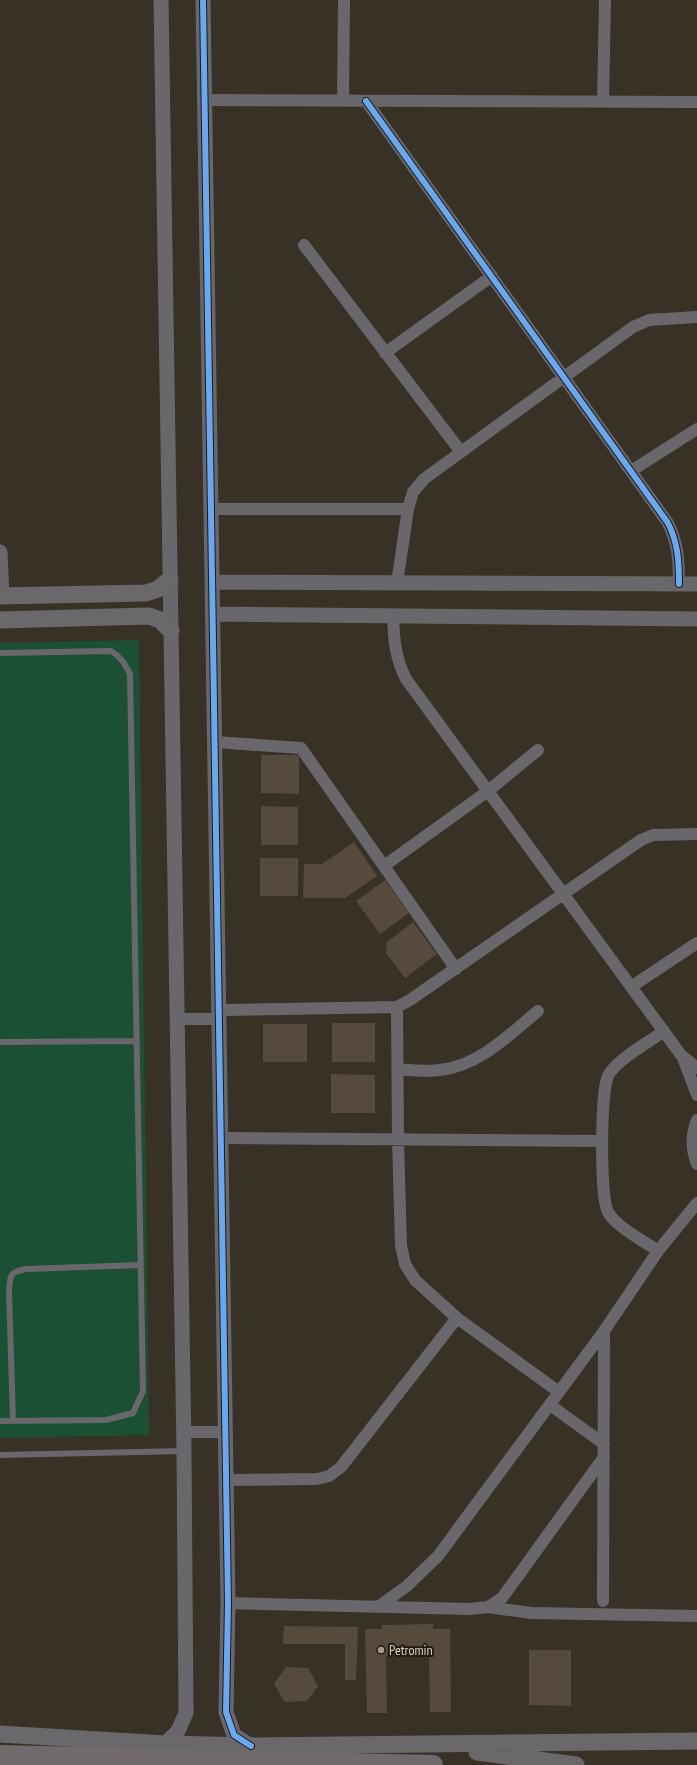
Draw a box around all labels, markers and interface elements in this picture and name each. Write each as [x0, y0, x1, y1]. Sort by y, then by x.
place label: Petromin [389, 1641, 433, 1659]
marker: Petromin [376, 1645, 386, 1655]

